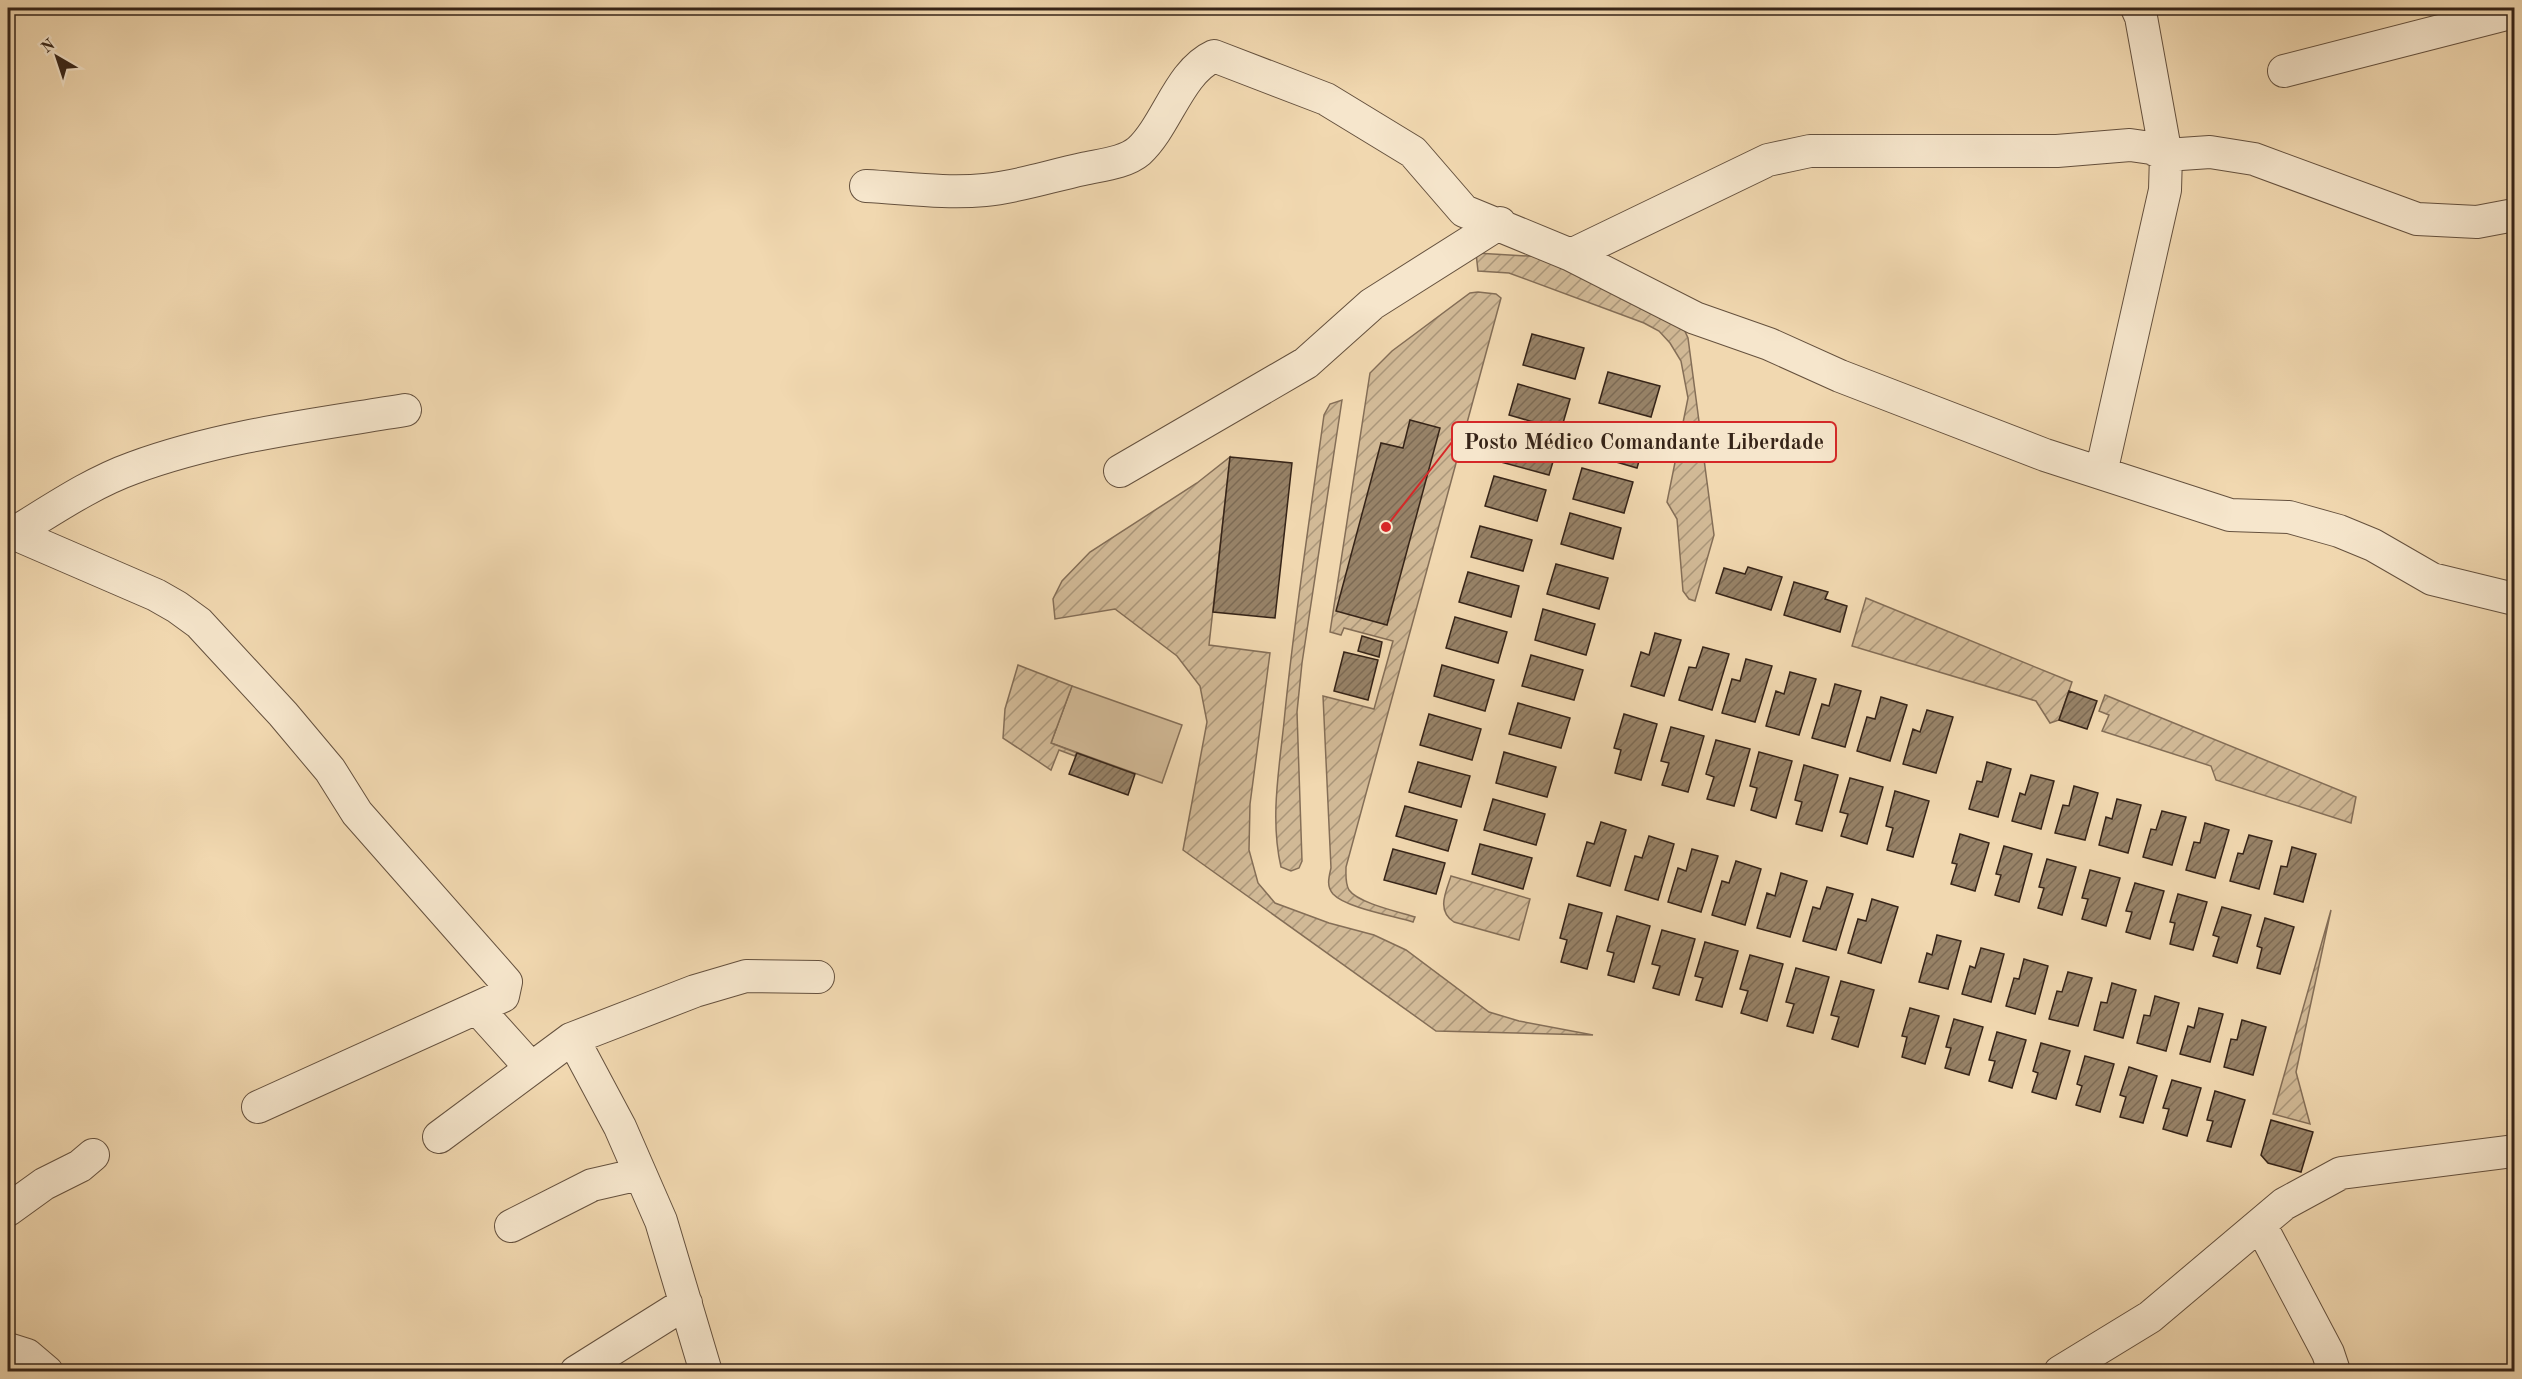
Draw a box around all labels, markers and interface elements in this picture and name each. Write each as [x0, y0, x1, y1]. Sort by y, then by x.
north arrow [27, 27, 87, 87]
text: N [39, 36, 59, 57]
callout: Posto Médico Comandante Liberdade [1452, 422, 1836, 462]
text: Posto Médico Comandante Liberdade [1464, 432, 1824, 454]

